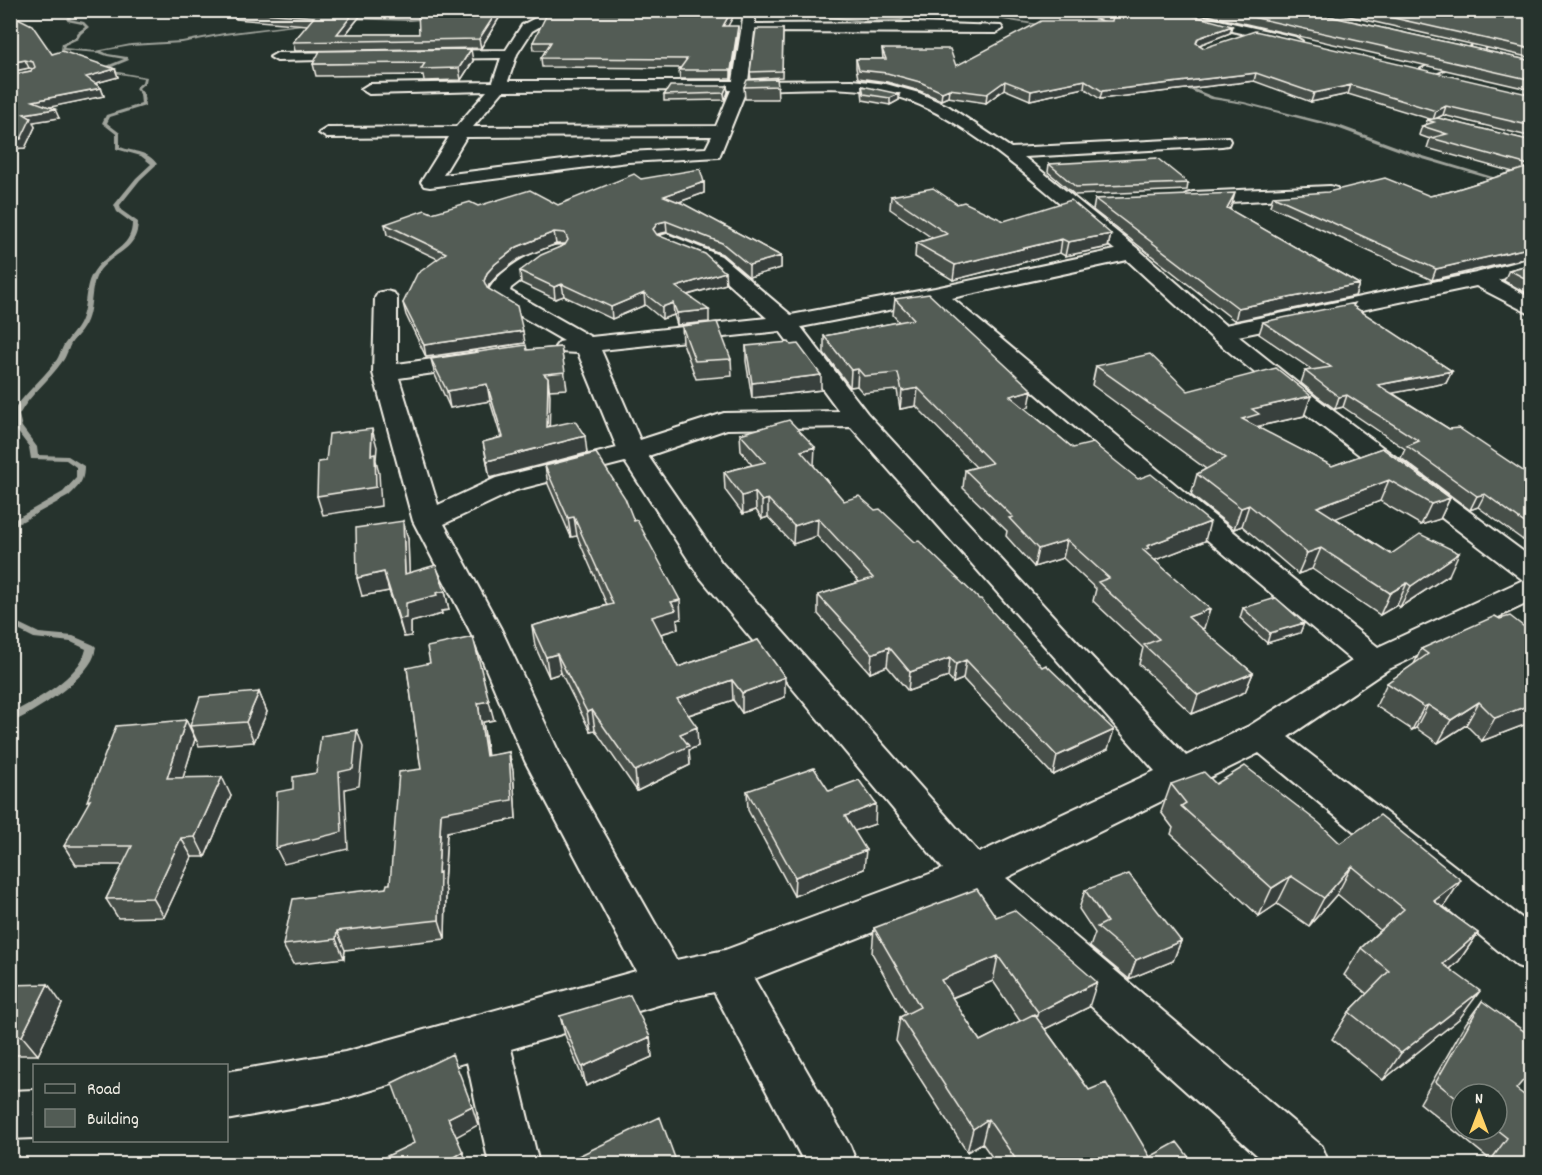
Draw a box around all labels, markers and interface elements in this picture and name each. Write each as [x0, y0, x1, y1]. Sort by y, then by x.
legend [33, 1064, 228, 1142]
text: Road [87, 1078, 121, 1103]
north arrow [1449, 1082, 1509, 1142]
text: N [1475, 1088, 1483, 1111]
text: Building [87, 1108, 139, 1133]

